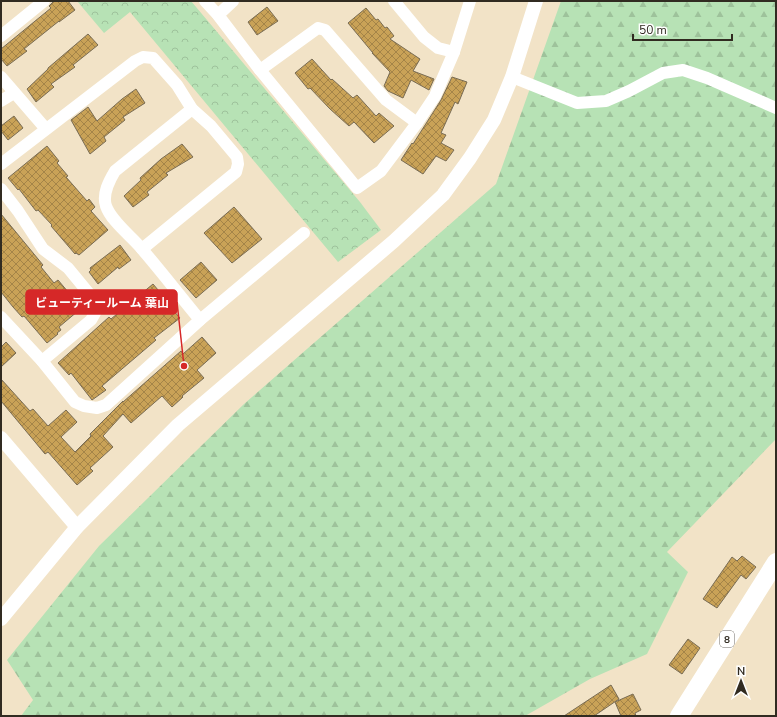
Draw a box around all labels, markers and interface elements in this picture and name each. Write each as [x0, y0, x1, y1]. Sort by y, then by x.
scale bar [633, 16, 732, 42]
text: 50 m [639, 22, 667, 38]
callout: ビューティールーム 葉山 [26, 290, 177, 314]
text: ビューティールーム 葉山 [35, 295, 169, 311]
road number: 8 [720, 631, 734, 647]
north arrow [721, 661, 761, 701]
text: N [737, 664, 745, 679]

